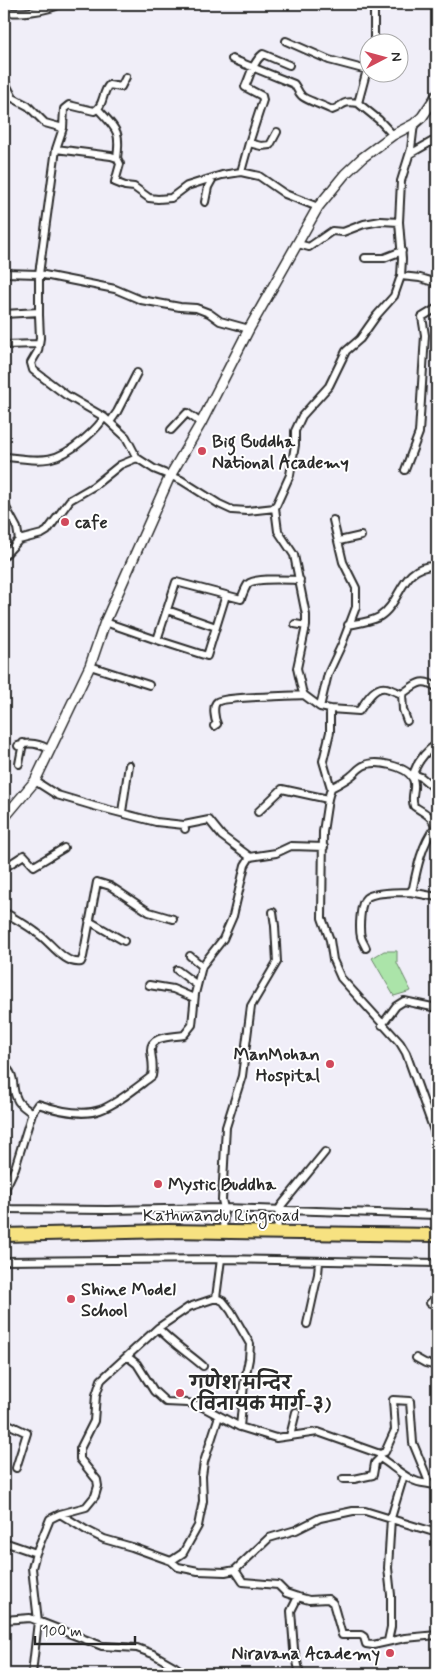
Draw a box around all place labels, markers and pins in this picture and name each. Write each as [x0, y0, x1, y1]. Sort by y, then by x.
place label: Big Buddha National Academy [212, 430, 349, 475]
marker: Big Buddha National Academy [196, 445, 208, 457]
place label: cafe [75, 511, 108, 535]
marker: cafe [59, 516, 71, 528]
place label: ManMohan Hospital [233, 1043, 321, 1088]
marker: ManMohan Hospital [324, 1058, 336, 1070]
place label: Mystic Buddha [168, 1173, 277, 1197]
marker: Mystic Buddha [152, 1178, 164, 1190]
place label: Shine Model School [81, 1278, 176, 1323]
marker: Shine Model School [65, 1293, 77, 1305]
place label: गणेश मन्दिर (विनायक मार्ग-३) [188, 1368, 331, 1417]
marker: गणेश मन्दिर (विनायक मार्ग-३) [174, 1387, 186, 1399]
place label: Niravana Academy [232, 1642, 380, 1666]
marker: Niravana Academy [384, 1647, 396, 1659]

